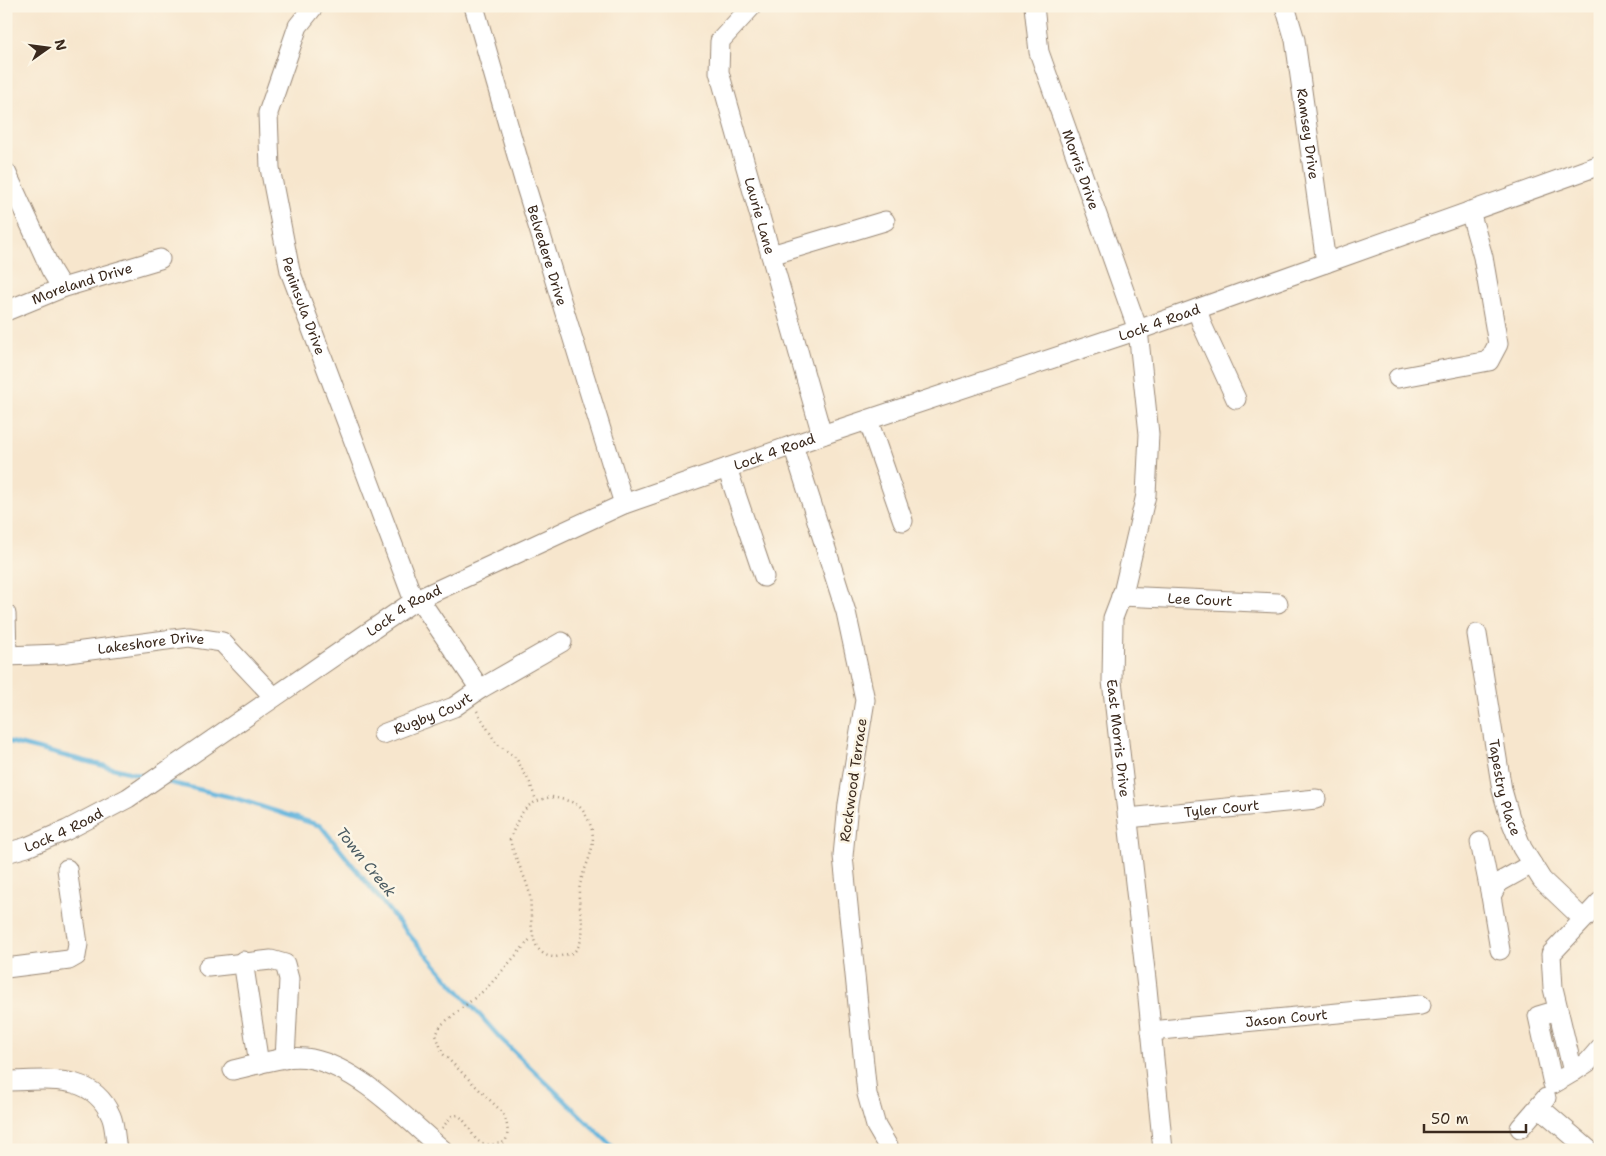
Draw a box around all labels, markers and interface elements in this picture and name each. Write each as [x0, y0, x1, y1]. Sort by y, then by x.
north arrow [22, 22, 72, 72]
text: N [51, 37, 71, 52]
street label: Ramsey Drive [1293, 87, 1323, 180]
street label: Morris Drive [1058, 127, 1103, 212]
street label: Laurie Lane [740, 175, 779, 257]
street label: Belvedere Drive [523, 203, 571, 308]
street label: Peninsula Drive [278, 255, 330, 357]
street label: Moreland Drive [29, 259, 135, 308]
street label: Lock 4 Road [1116, 300, 1203, 345]
street label: Lock 4 Road [731, 429, 818, 474]
street label: Lock 4 Road [363, 581, 444, 640]
street label: Lee Court [1167, 589, 1233, 610]
street label: Lakeshore Drive [96, 628, 206, 658]
street label: East Morris Drive [1103, 678, 1134, 798]
street label: Rugby Court [391, 688, 476, 738]
street label: Rockwood Terrace [835, 717, 871, 843]
street label: Tapestry Place [1485, 738, 1525, 838]
street label: Tyler Court [1183, 796, 1260, 821]
street label: Lock 4 Road [21, 804, 106, 856]
water label: Town Creek [332, 823, 401, 901]
street label: Jason Court [1244, 1005, 1328, 1031]
scale bar [1424, 1101, 1526, 1133]
text: 50 m [1431, 1109, 1469, 1129]

